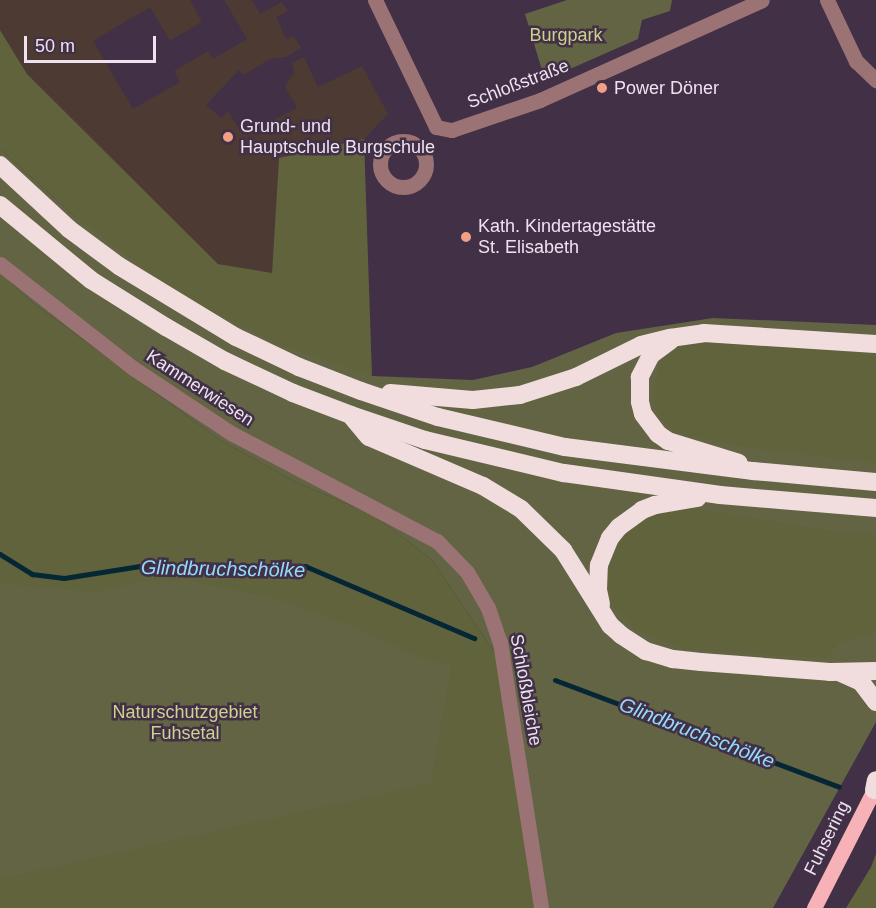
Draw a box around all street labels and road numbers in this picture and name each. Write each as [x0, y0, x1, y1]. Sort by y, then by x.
street label: Schloßstraße [464, 55, 572, 113]
street label: Kammerwiesen [142, 345, 258, 431]
street label: Schloßbleiche [506, 632, 546, 748]
street label: Fuhsering [800, 797, 854, 879]

